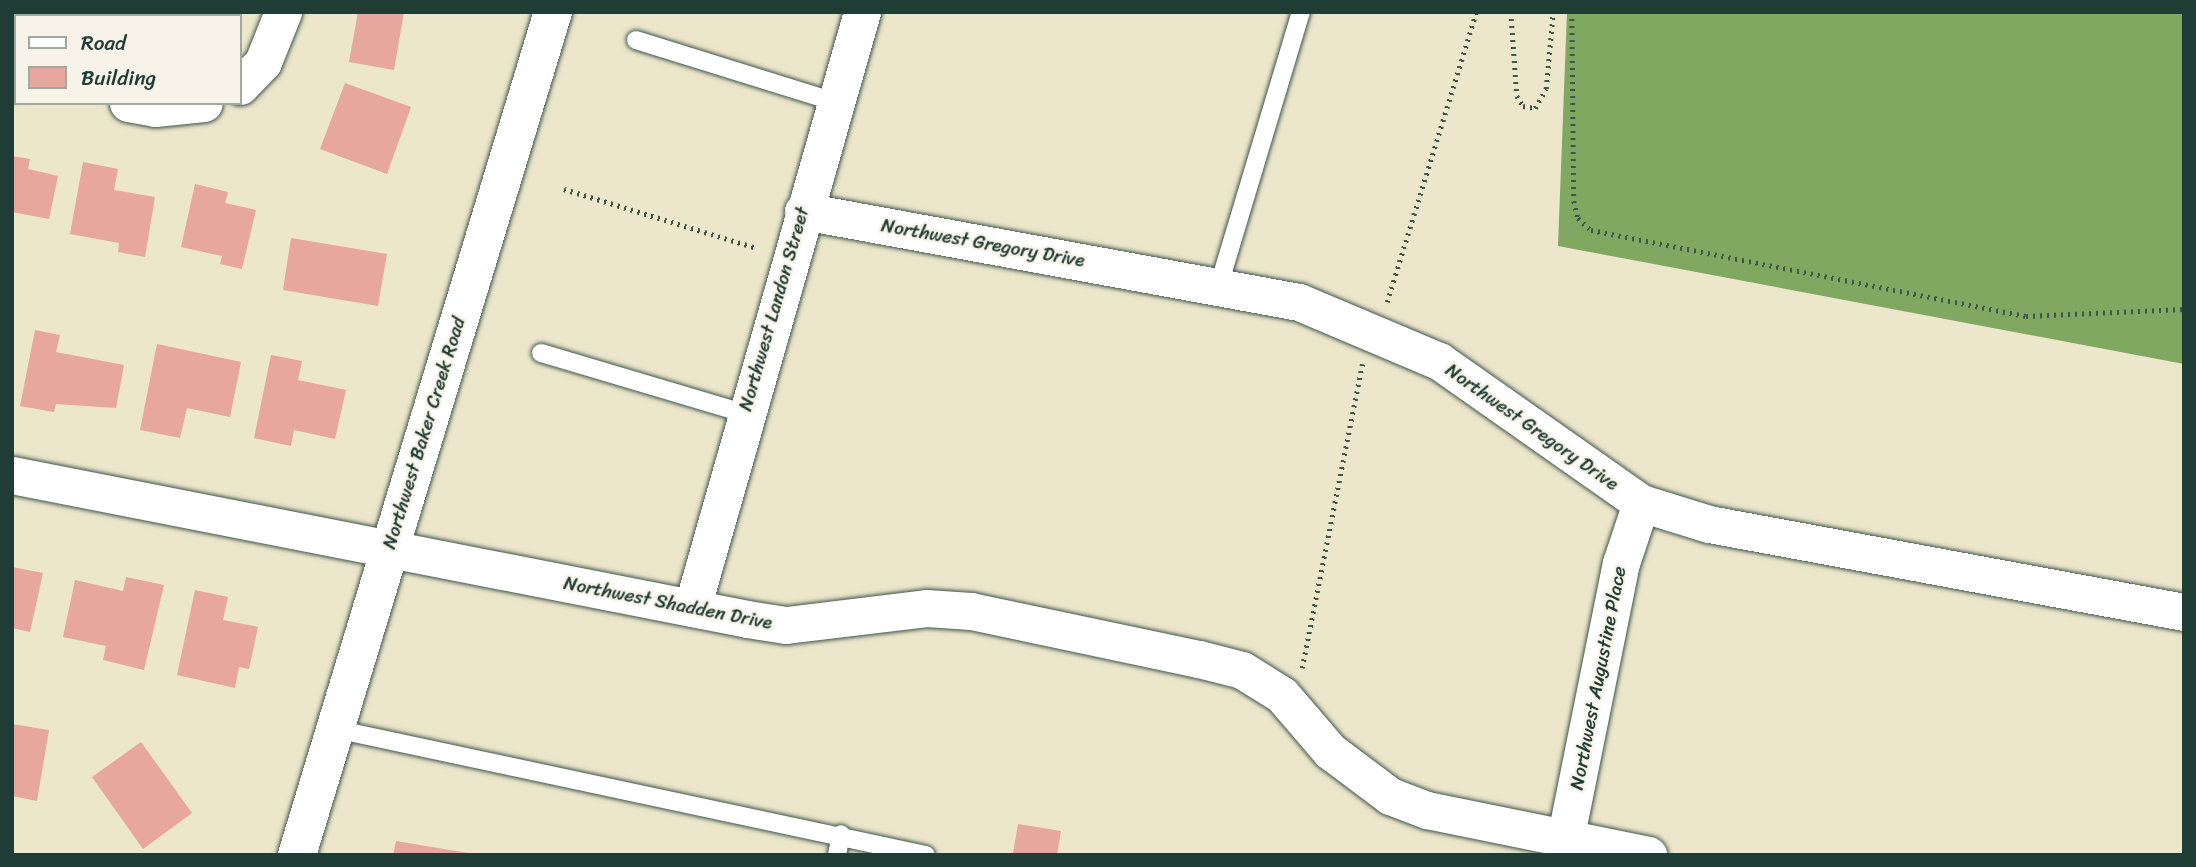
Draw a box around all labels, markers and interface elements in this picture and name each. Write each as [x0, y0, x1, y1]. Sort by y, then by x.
legend [14, 14, 242, 105]
text: Road [81, 24, 126, 62]
text: Building [81, 59, 156, 97]
street label: Northwest Landon Street [734, 204, 814, 414]
street label: Northwest Gregory Drive [879, 214, 1087, 272]
street label: Northwest Baker Creek Road [378, 314, 470, 552]
street label: Northwest Gregory Drive [1441, 358, 1623, 496]
street label: Northwest Augustine Place [1565, 564, 1631, 792]
street label: Northwest Shadden Drive [562, 572, 774, 634]

